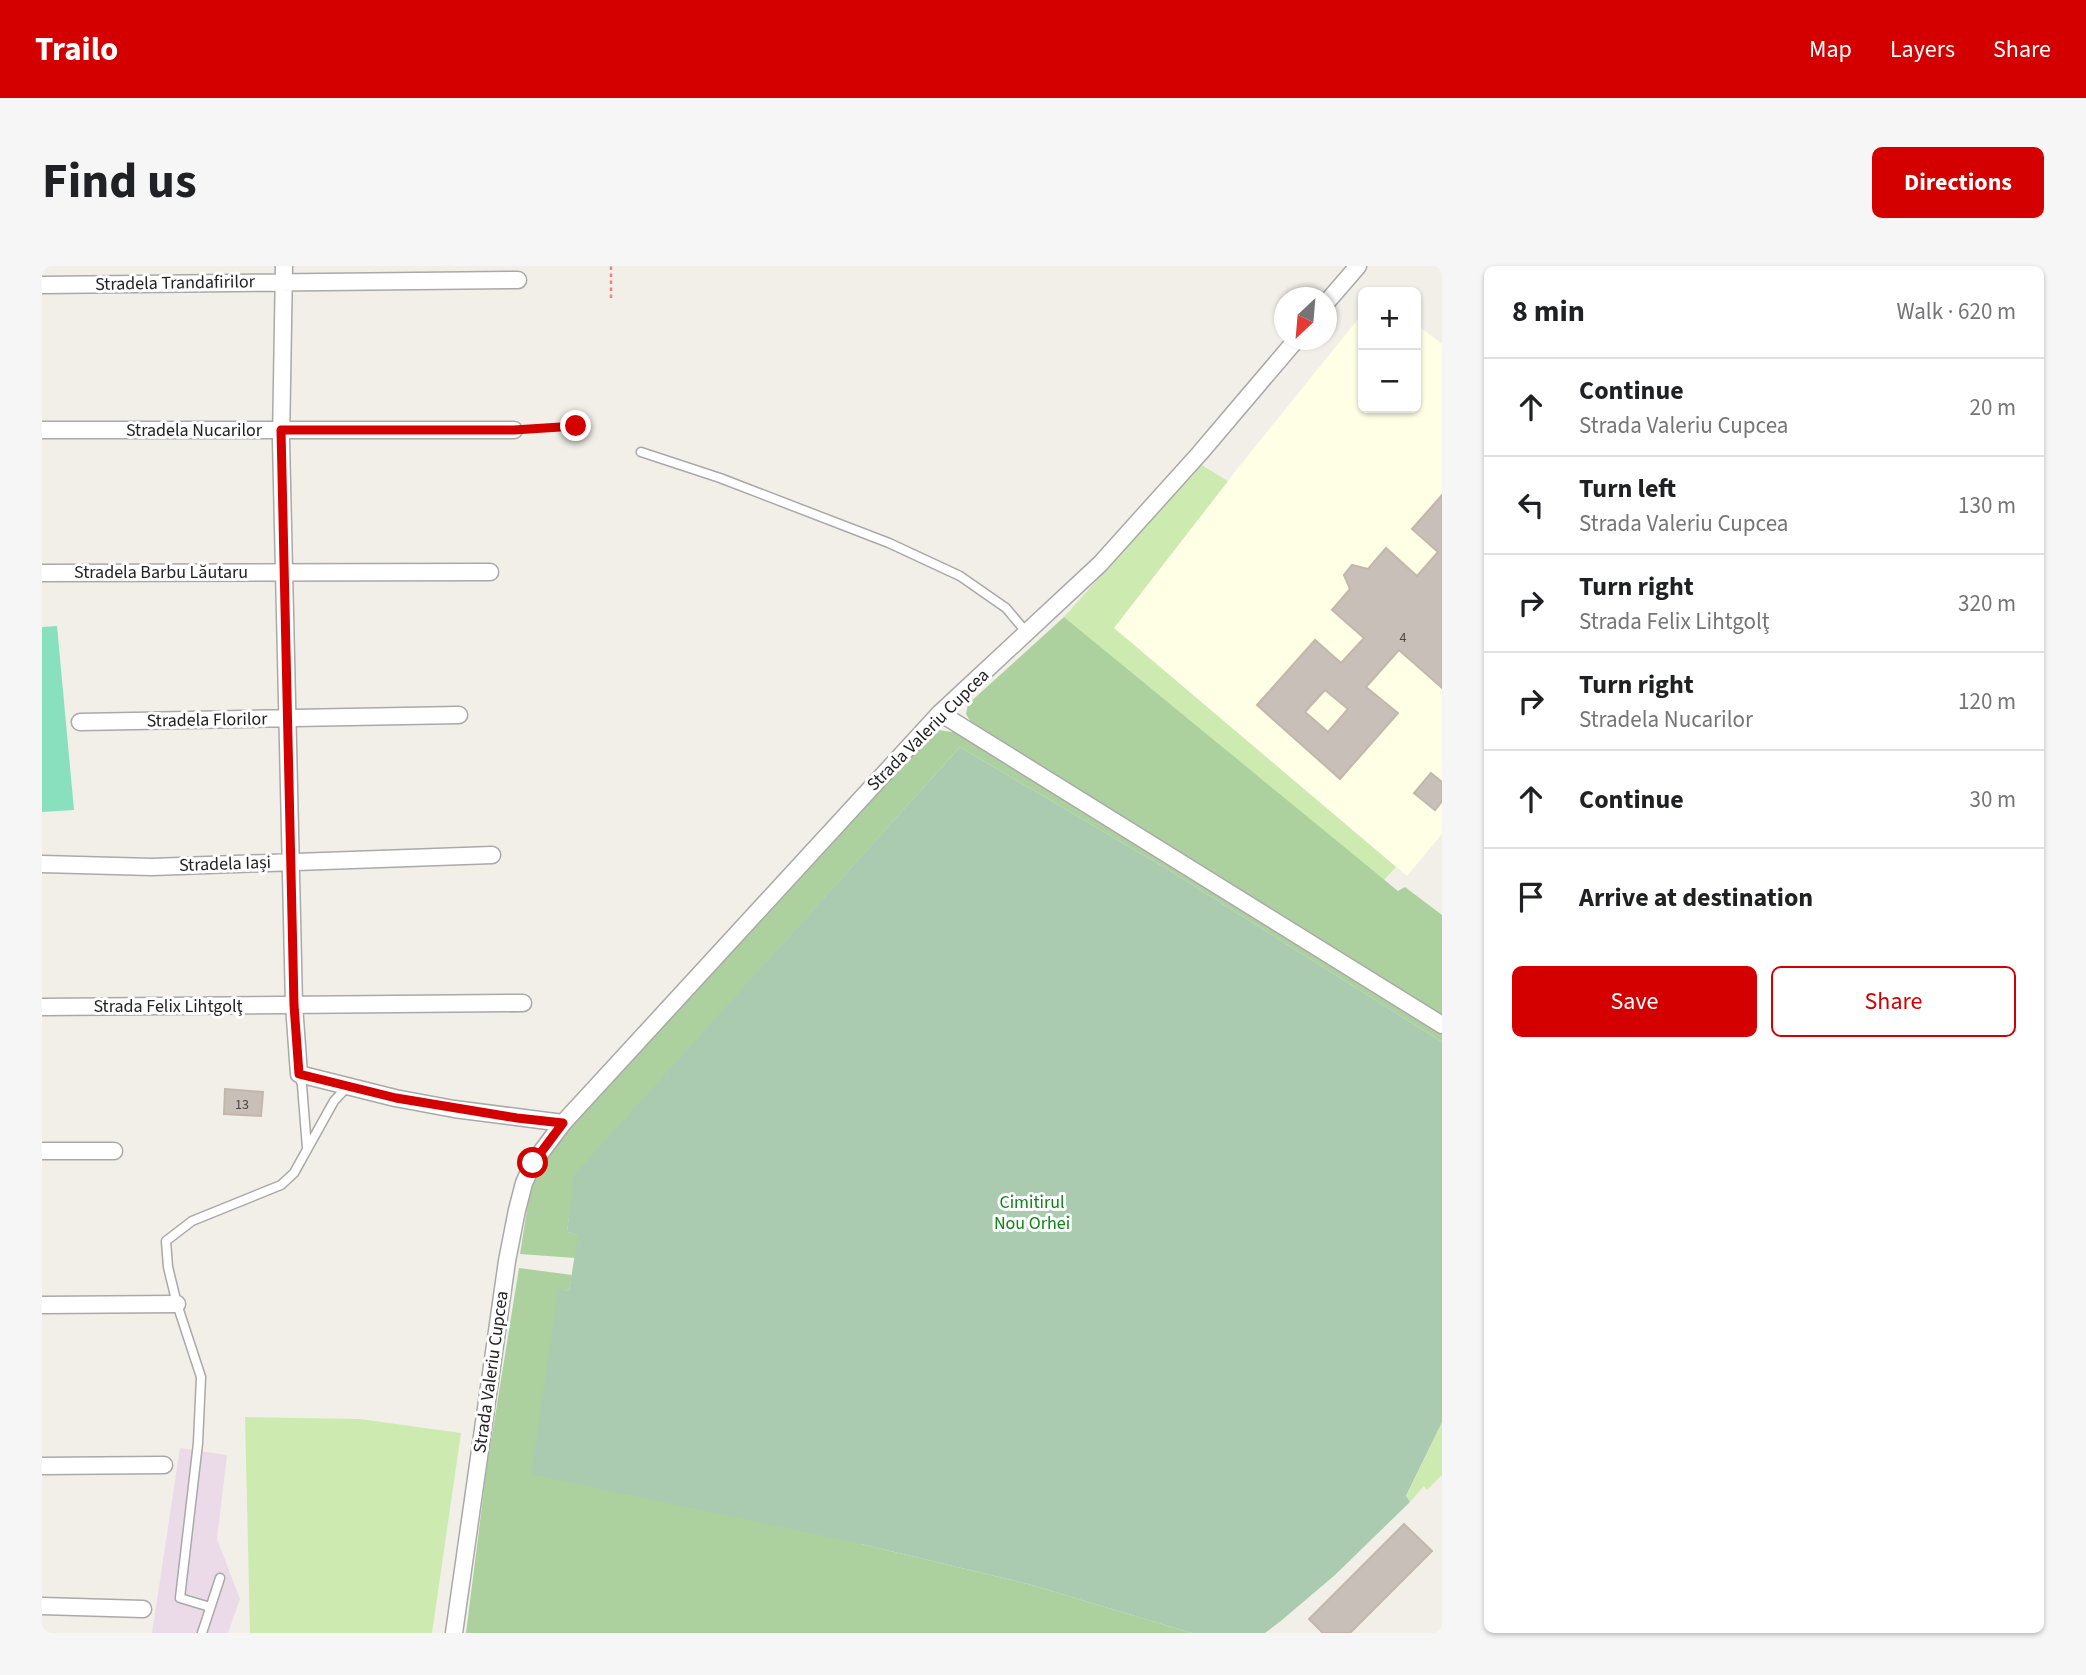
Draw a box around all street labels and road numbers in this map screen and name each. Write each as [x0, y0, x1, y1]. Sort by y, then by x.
street label: Stradela Trandafirilor [95, 269, 256, 297]
street label: Stradela Nucarilor [126, 418, 263, 443]
street label: Stradela Barbu Lăutaru [74, 560, 248, 585]
street label: Strada Valeriu Cupcea [861, 663, 995, 797]
street label: Stradela Florilor [146, 706, 268, 734]
street label: Stradela Iași [179, 850, 271, 878]
street label: Strada Felix Lihtgolţ [93, 994, 243, 1019]
street label: Strada Valeriu Cupcea [467, 1289, 515, 1455]

